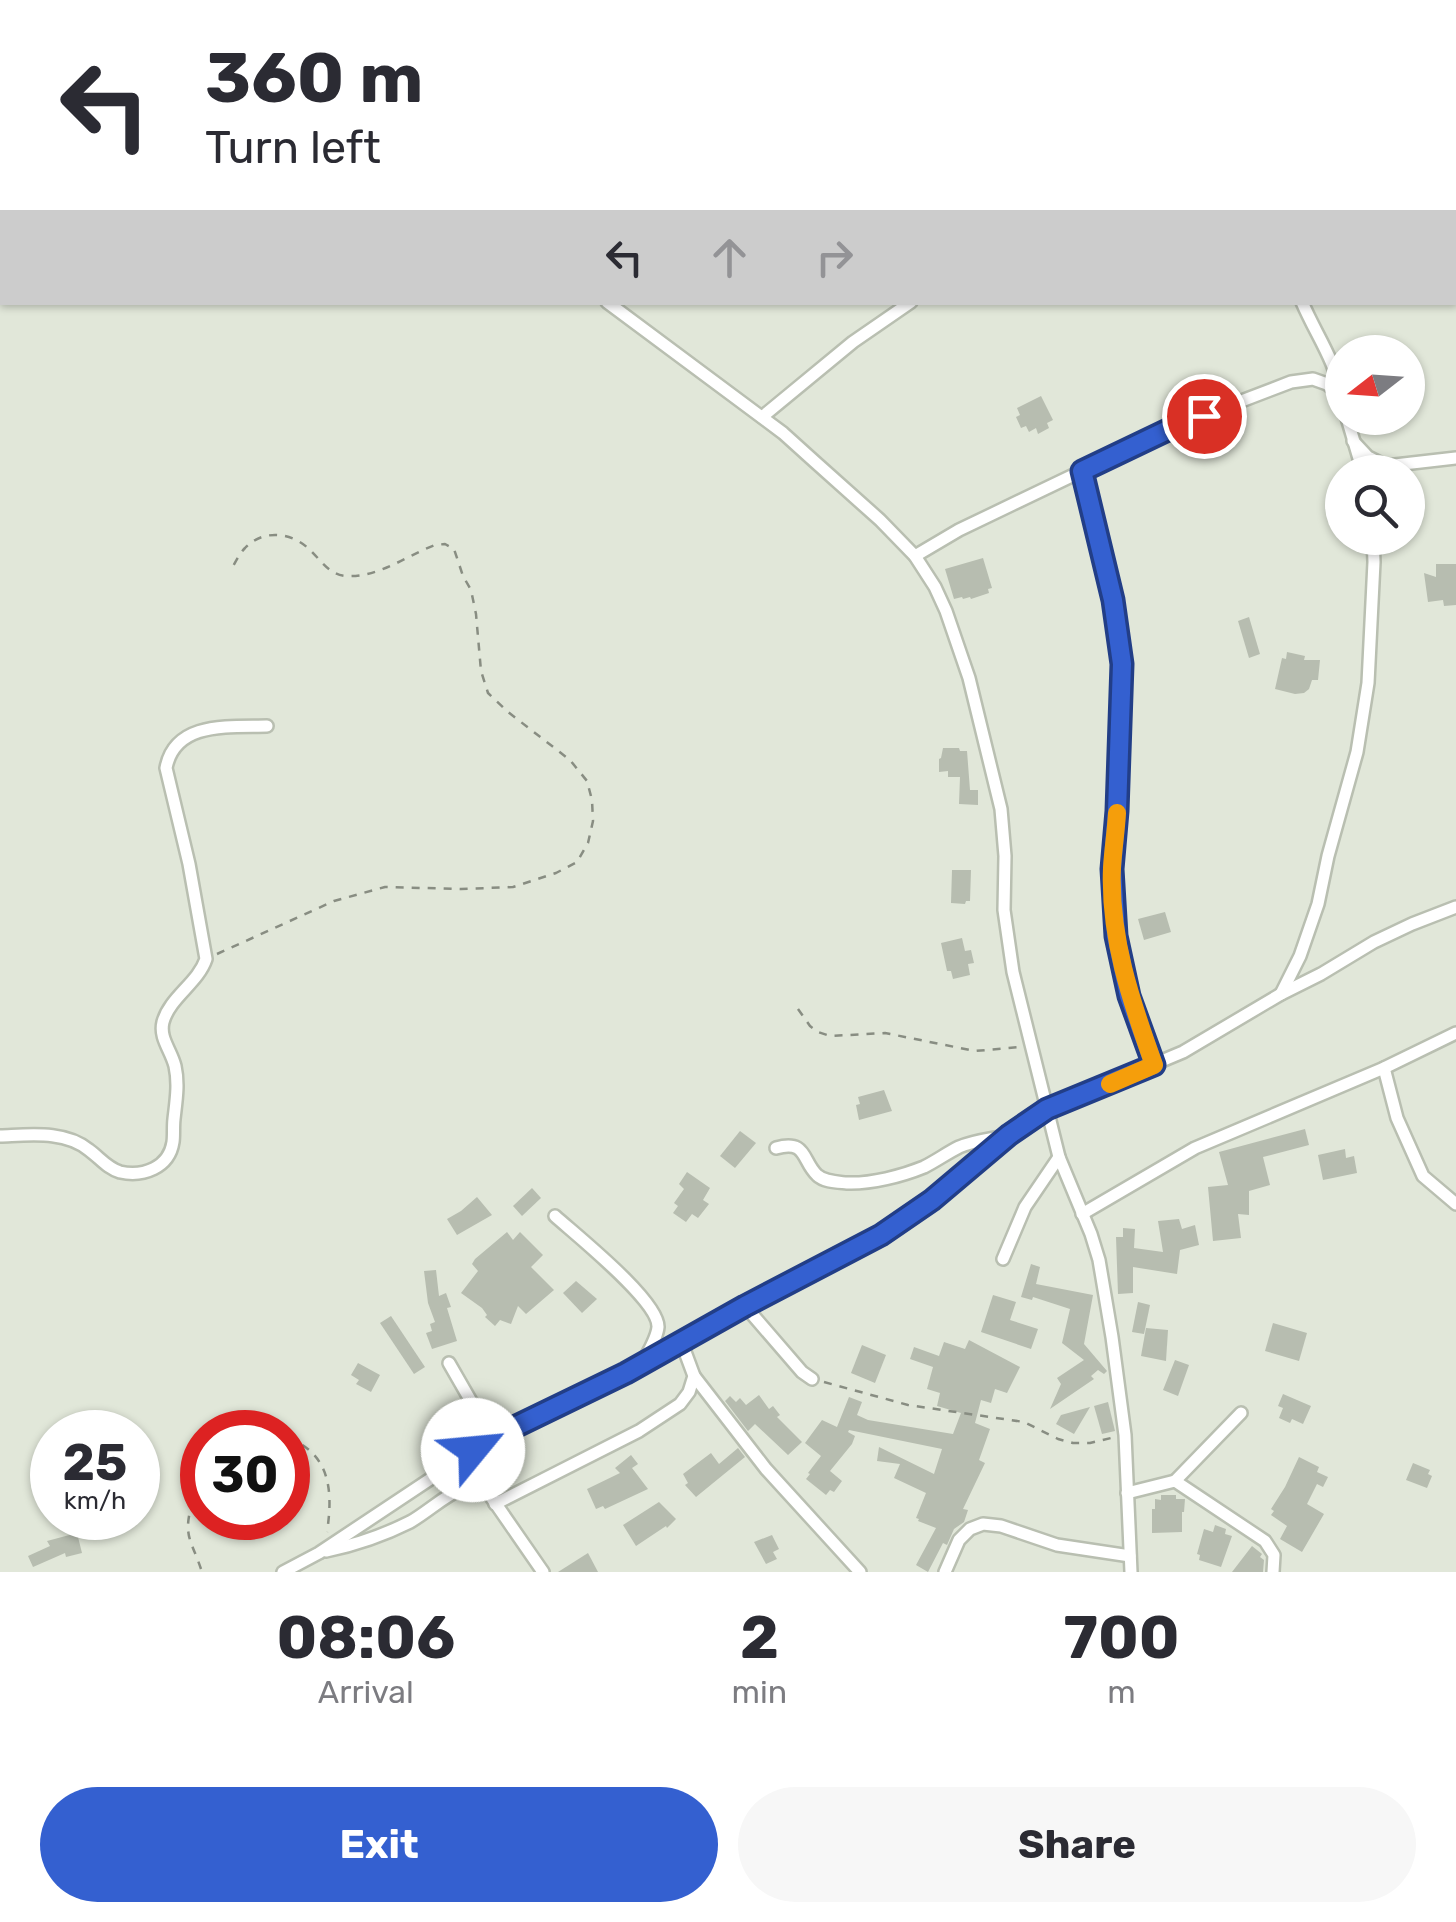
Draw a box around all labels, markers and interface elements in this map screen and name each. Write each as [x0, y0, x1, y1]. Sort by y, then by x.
text: 360 m [205, 37, 423, 120]
icon: left [40, 40, 170, 170]
text: Turn left [205, 121, 381, 174]
icon: left [597, 230, 652, 285]
icon: ahead [702, 230, 757, 285]
icon: right [807, 230, 862, 285]
north arrow [1325, 335, 1425, 435]
map controls [1325, 335, 1425, 555]
pin [1162, 374, 1247, 459]
icon: arrive [1177, 389, 1232, 444]
button: search [1325, 455, 1425, 555]
position arrow [421, 1398, 525, 1502]
speed limit sign: 30 [180, 1410, 310, 1540]
text: 25 [63, 1433, 127, 1493]
text: km/h [64, 1486, 126, 1515]
text: 08:06 [276, 1602, 455, 1673]
text: 2 [740, 1602, 779, 1673]
text: 700 [1064, 1602, 1180, 1673]
text: Arrival [318, 1673, 414, 1711]
text: min [732, 1673, 787, 1711]
text: m [1107, 1673, 1136, 1711]
button: Exit [40, 1787, 718, 1902]
button: Share [738, 1787, 1416, 1902]

